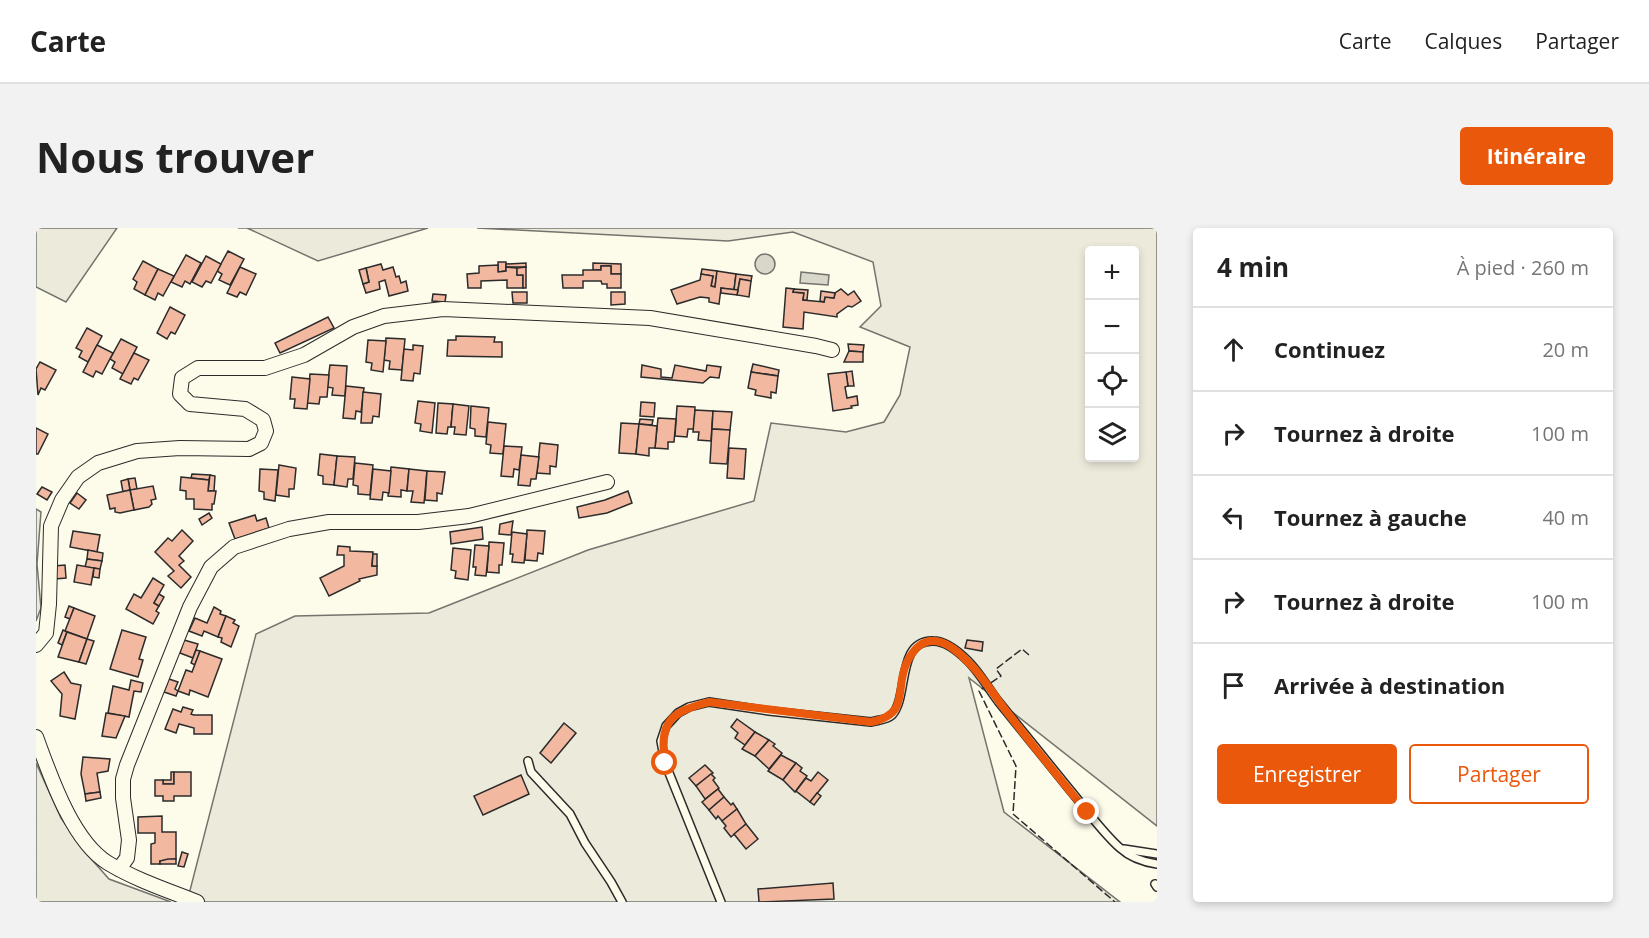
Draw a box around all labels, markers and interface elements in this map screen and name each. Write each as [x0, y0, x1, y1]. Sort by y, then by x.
text: Carte [30, 22, 106, 60]
text: Carte [1339, 27, 1391, 55]
text: Calques [1424, 27, 1502, 55]
text: Partager [1535, 27, 1619, 55]
button: Itinéraire [1460, 127, 1613, 185]
text: Nous trouver [36, 128, 314, 185]
map controls [1085, 246, 1139, 462]
button: + [1085, 246, 1139, 300]
text: 4 min [1217, 249, 1289, 285]
text: À pied · 260 m [1457, 254, 1589, 281]
button: − [1085, 300, 1139, 354]
icon: ahead [1217, 333, 1250, 366]
text: Continuez [1274, 334, 1385, 364]
text: 20 m [1542, 336, 1589, 363]
button: locate [1085, 354, 1139, 408]
button: layers [1085, 408, 1139, 462]
icon: right [1217, 417, 1250, 450]
text: Tournez à droite [1274, 418, 1455, 448]
text: 100 m [1531, 420, 1589, 447]
icon: left [1217, 501, 1250, 534]
text: Tournez à gauche [1274, 502, 1467, 532]
text: 40 m [1542, 504, 1589, 531]
icon: right [1217, 585, 1250, 618]
text: Tournez à droite [1274, 586, 1455, 616]
text: 100 m [1531, 588, 1589, 615]
icon: arrive [1217, 669, 1250, 702]
text: Arrivée à destination [1274, 670, 1505, 700]
button: Enregistrer [1217, 744, 1397, 804]
button: Partager [1409, 744, 1589, 804]
route start [651, 749, 677, 775]
route end [1073, 798, 1099, 824]

